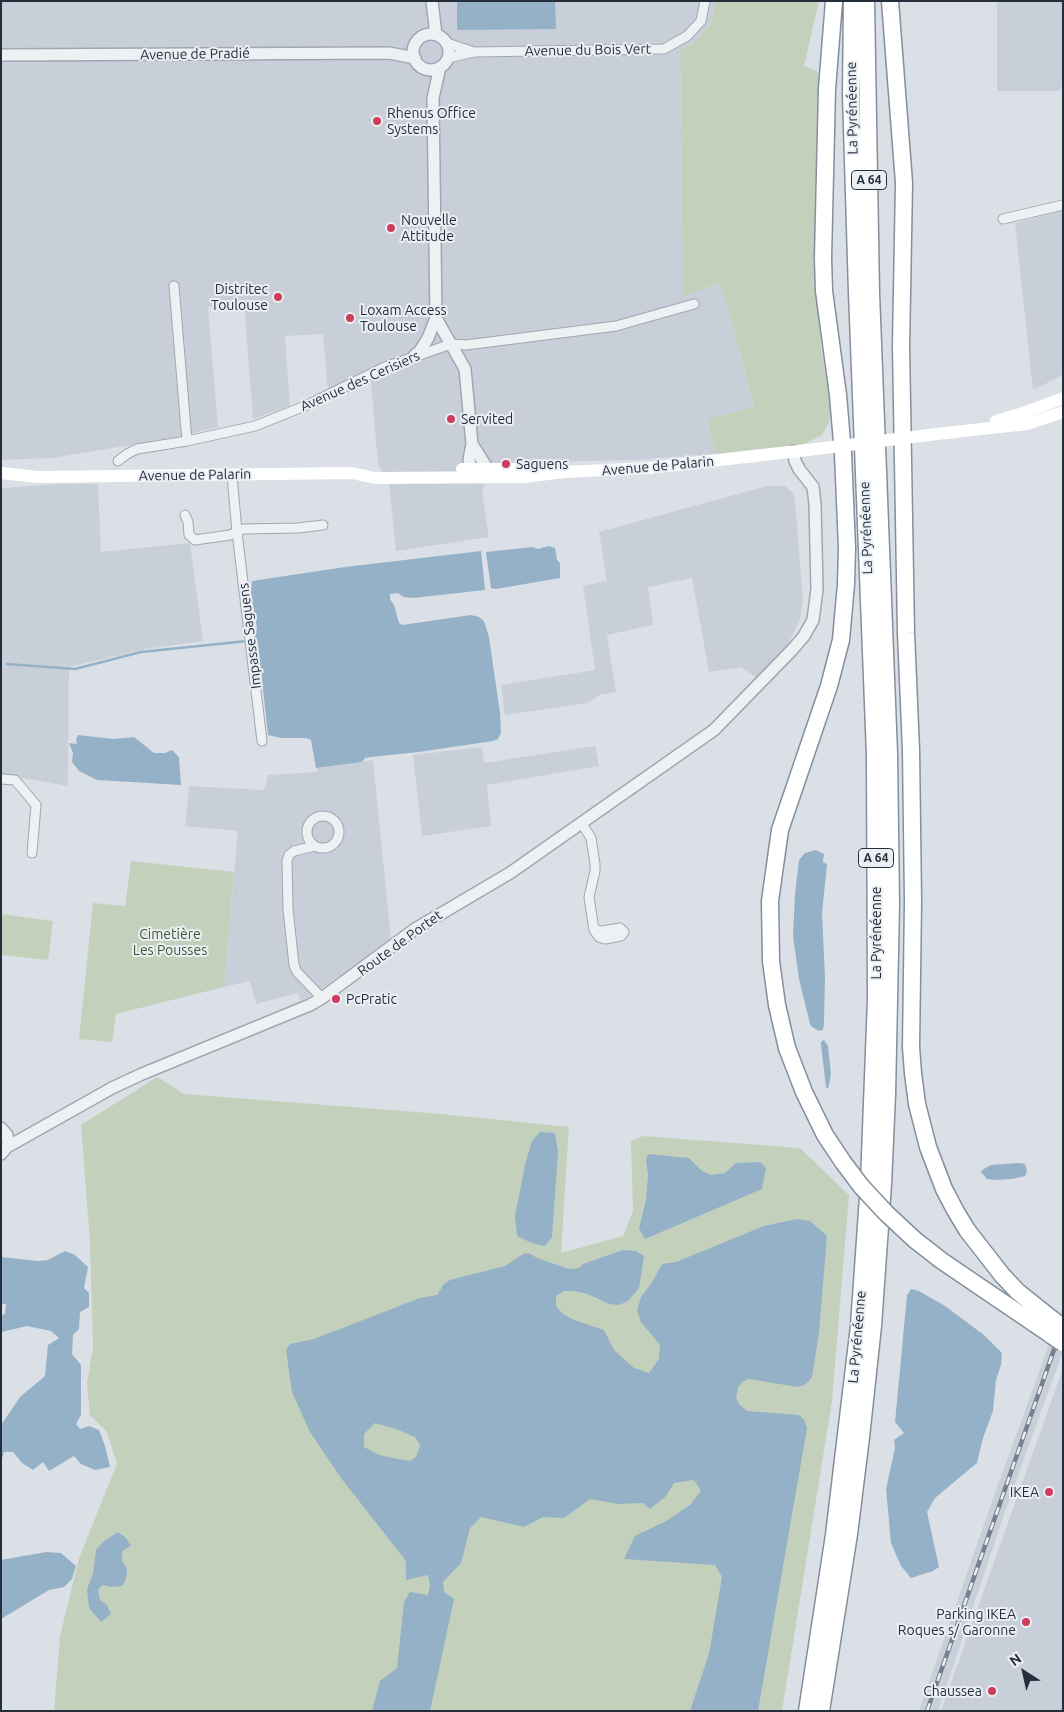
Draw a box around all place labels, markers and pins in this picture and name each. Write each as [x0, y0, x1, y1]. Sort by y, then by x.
place label: Rhenus Office Systems [387, 105, 476, 138]
marker: Rhenus Office Systems [371, 115, 383, 127]
place label: Nouvelle Attitude [401, 212, 457, 244]
marker: Nouvelle Attitude [385, 222, 397, 234]
place label: Distritec Toulouse [211, 281, 268, 314]
marker: Distritec Toulouse [272, 291, 284, 303]
place label: Loxam Access Toulouse [360, 302, 447, 334]
marker: Loxam Access Toulouse [344, 312, 356, 324]
place label: Servited [461, 411, 513, 427]
marker: Servited [445, 413, 457, 425]
place label: Saguens [516, 456, 568, 472]
marker: Saguens [500, 458, 512, 470]
place label: PcPratic [346, 991, 397, 1007]
marker: PcPratic [330, 993, 342, 1005]
place label: IKEA [1010, 1484, 1039, 1500]
marker: IKEA [1043, 1486, 1055, 1498]
place label: Parking IKEA Roques s/ Garonne [898, 1606, 1016, 1638]
marker: Parking IKEA Roques s/ Garonne [1020, 1616, 1032, 1628]
place label: Chaussea [923, 1683, 982, 1699]
marker: Chaussea [986, 1685, 998, 1697]

